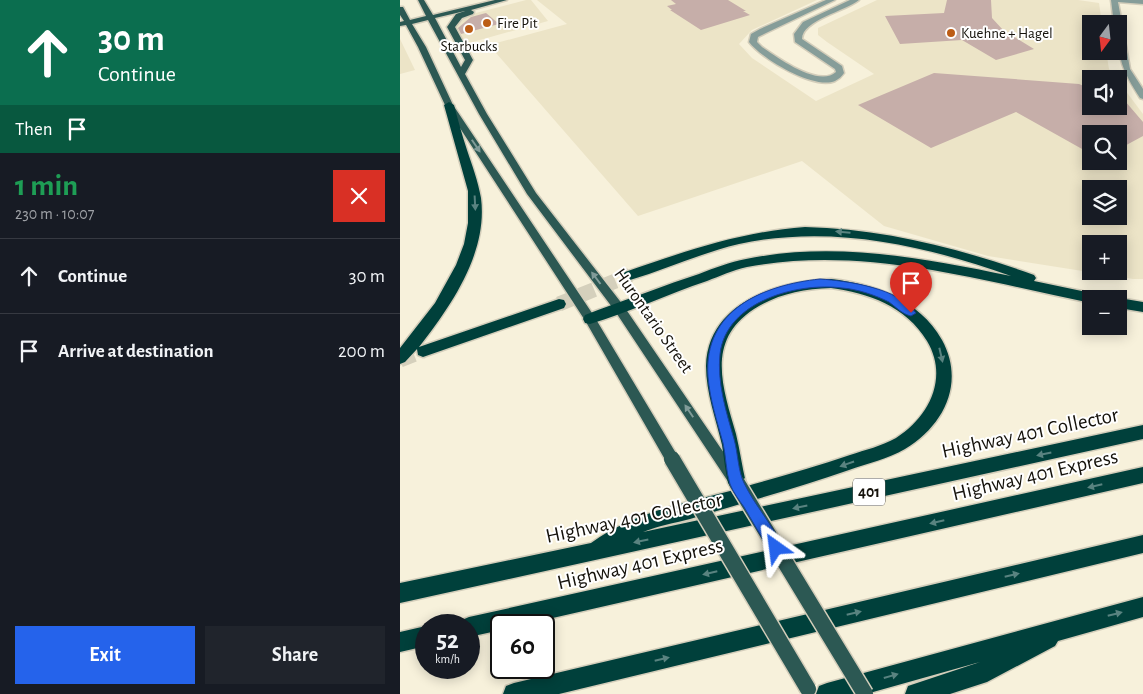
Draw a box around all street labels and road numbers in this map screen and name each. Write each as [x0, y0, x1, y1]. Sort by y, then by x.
street label: Hurontario Street [610, 265, 696, 377]
street label: Highway 401 Collector [940, 404, 1120, 462]
street label: Highway 401 Express [950, 446, 1120, 504]
road number: 401 [853, 478, 885, 506]
street label: Highway 401 Collector [544, 489, 724, 547]
street label: Highway 401 Express [555, 535, 725, 593]

